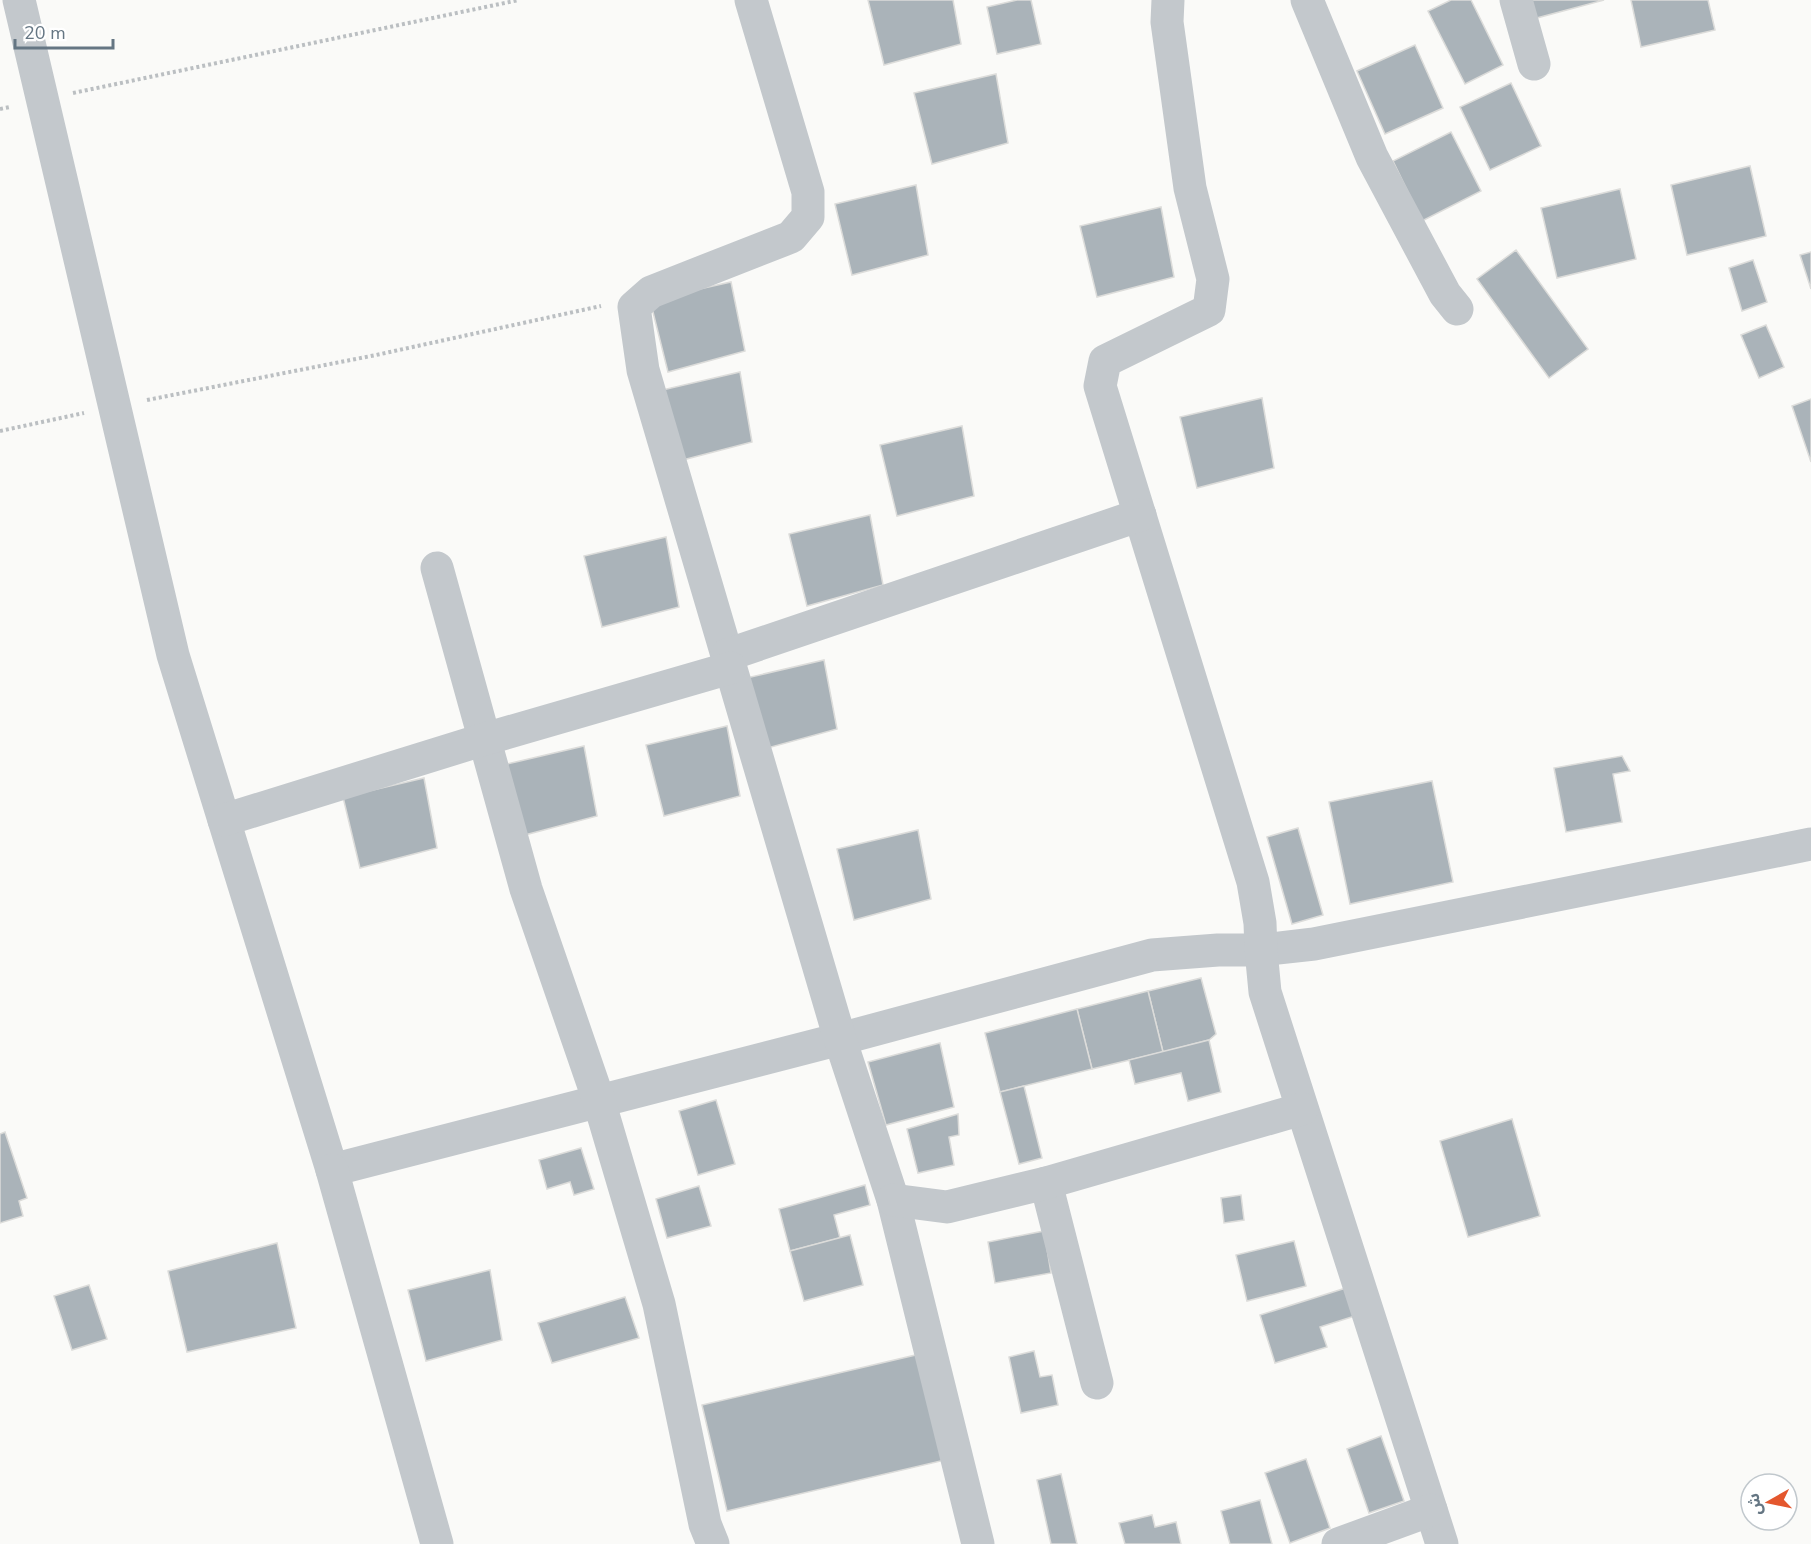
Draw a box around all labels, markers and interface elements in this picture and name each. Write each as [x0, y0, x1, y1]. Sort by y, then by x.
scale bar [15, 12, 112, 50]
text: 20 m [24, 21, 66, 45]
north arrow [1739, 1472, 1799, 1532]
text: ش [1743, 1492, 1768, 1517]

